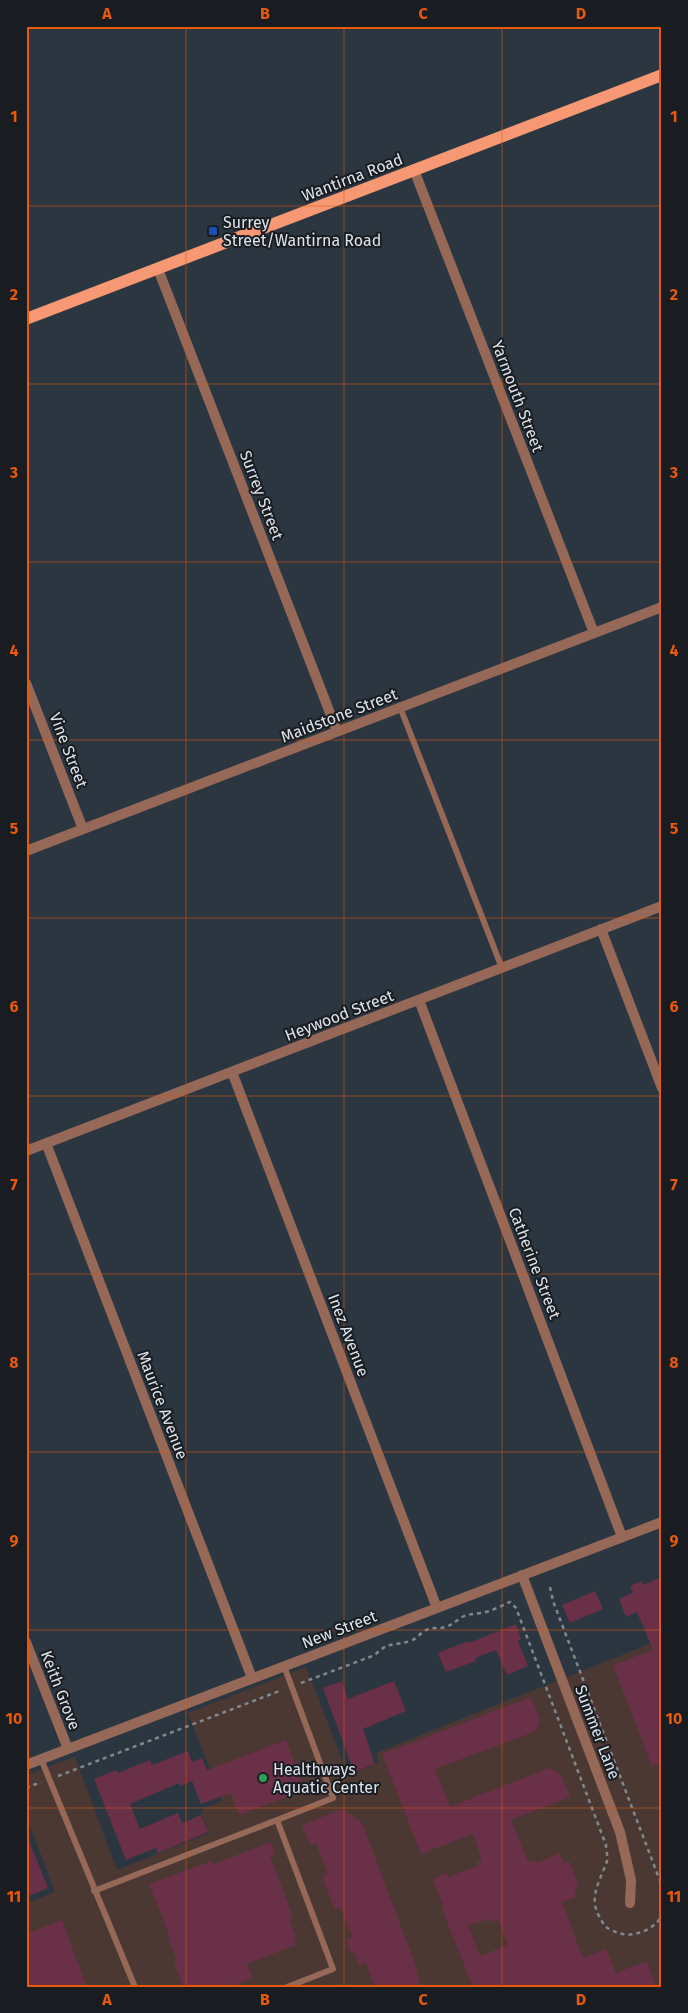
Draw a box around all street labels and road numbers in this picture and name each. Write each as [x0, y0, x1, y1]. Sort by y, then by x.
street label: Wantirna Road [299, 150, 405, 205]
street label: Yarmouth Street [488, 338, 548, 455]
street label: Surrey Street [236, 448, 287, 543]
street label: Maidstone Street [278, 684, 400, 746]
street label: Vine Street [45, 710, 92, 791]
street label: Heywood Street [282, 986, 396, 1045]
street label: Catherine Street [505, 1205, 565, 1322]
street label: Inez Avenue [324, 1291, 373, 1379]
street label: Maurice Avenue [133, 1348, 192, 1462]
street label: New Street [299, 1606, 380, 1652]
street label: Keith Grove [37, 1648, 84, 1733]
street label: Summer Lane [571, 1682, 624, 1782]

